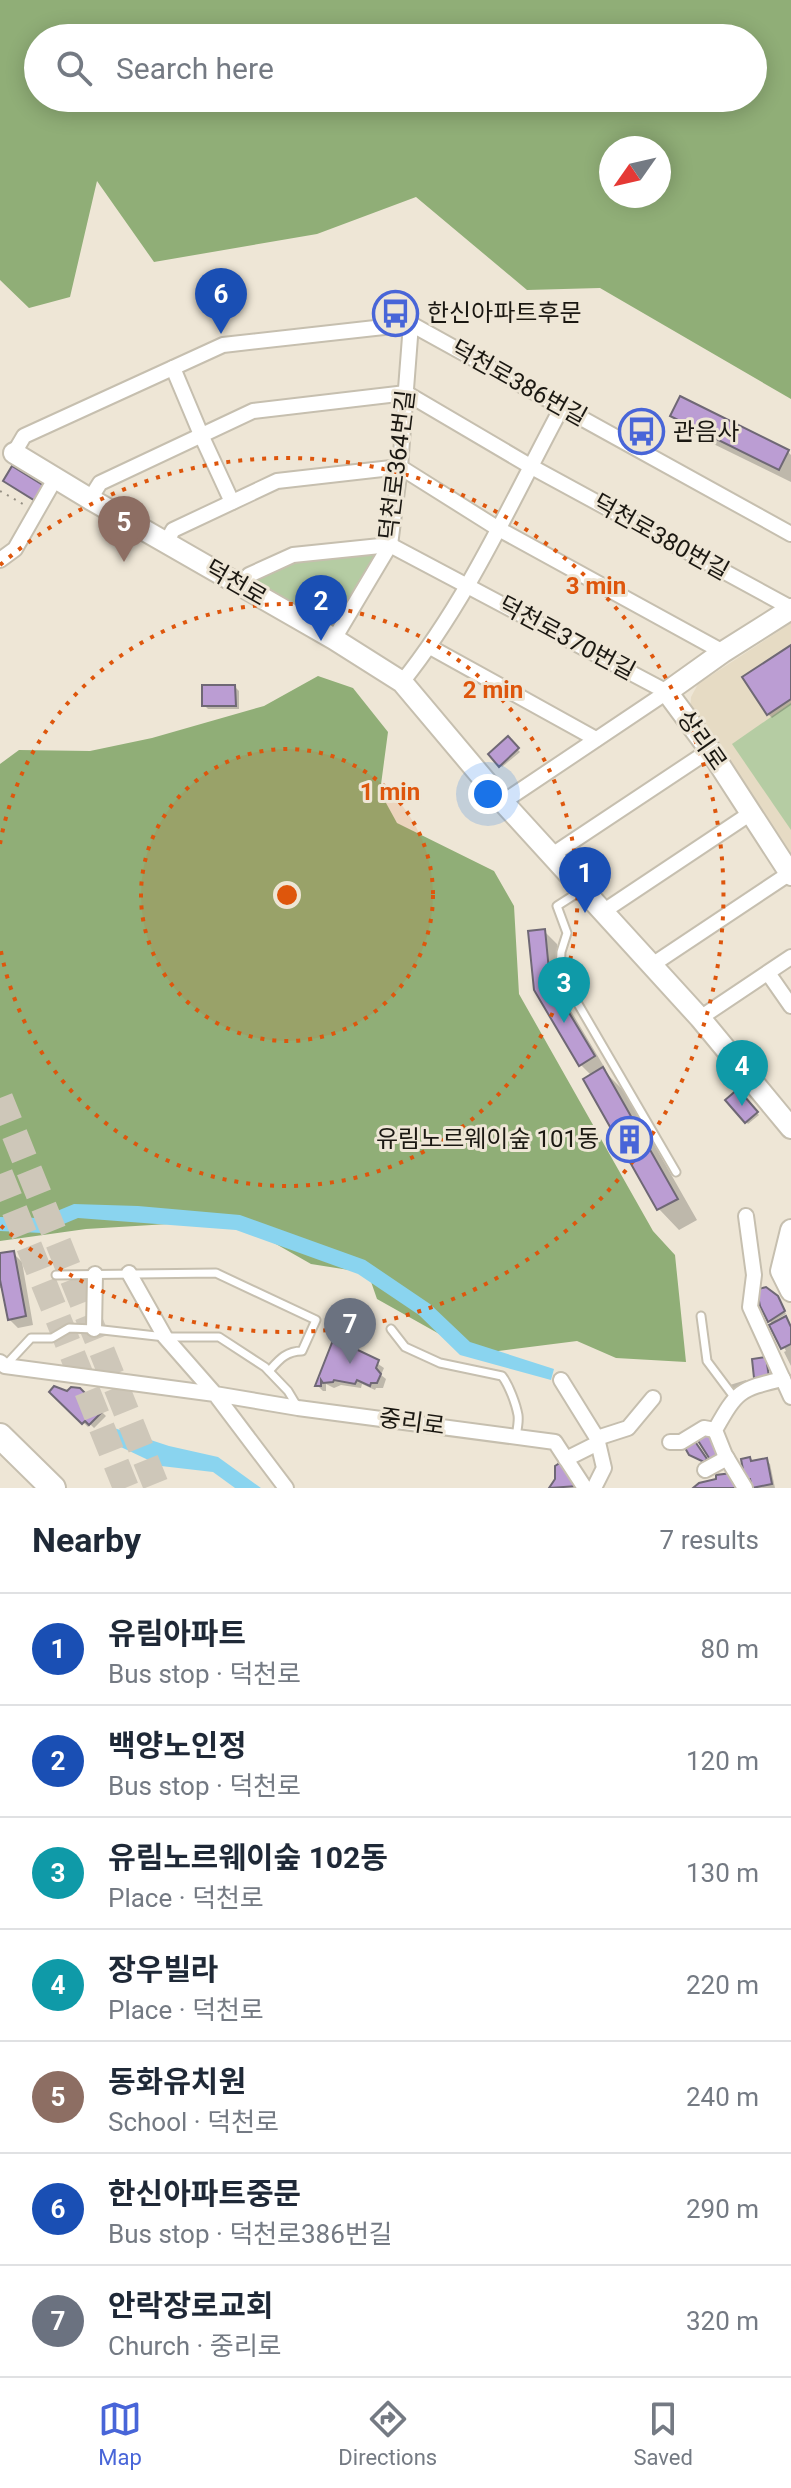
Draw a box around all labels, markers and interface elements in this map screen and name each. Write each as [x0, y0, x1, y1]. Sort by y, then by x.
search box [24, 24, 767, 112]
icon: search [52, 46, 96, 90]
text: Search here [116, 51, 274, 86]
north arrow [599, 136, 671, 208]
pin: 6 [195, 268, 247, 334]
bus stop icon: 한신아파트후문 [372, 289, 420, 337]
place label: 한신아파트후문 [427, 299, 582, 327]
street label: 덕천로386번길 [446, 334, 592, 432]
street label: 덕천로364번길 [374, 388, 420, 542]
bus stop icon: 관음사 [618, 408, 666, 456]
place label: 관음사 [673, 418, 739, 446]
street label: 덕천로380번길 [588, 488, 734, 586]
pin: 5 [98, 496, 150, 562]
street label: 덕천로 [200, 554, 272, 612]
text: 3 min [566, 572, 626, 600]
pin: 2 [295, 575, 347, 641]
street label: 덕천로370번길 [494, 590, 640, 686]
text: 2 min [463, 676, 523, 704]
street label: 상리로 [672, 705, 732, 775]
your location [468, 774, 508, 814]
text: 1 min [360, 778, 420, 806]
pin: 1 [559, 847, 611, 913]
centre of rings [273, 881, 301, 909]
pin: 3 [538, 957, 590, 1023]
pin: 4 [716, 1040, 768, 1106]
building icon: 유림노르웨이숲 101동 [606, 1115, 654, 1163]
place label: 유림노르웨이숲 101동 [376, 1125, 599, 1153]
pin: 7 [324, 1298, 376, 1364]
street label: 중리로 [377, 1404, 447, 1440]
text: Nearby [32, 1520, 141, 1560]
text: 7 results [660, 1525, 759, 1555]
text: 유림아파트 [108, 1616, 246, 1651]
text: 1 [51, 1634, 65, 1664]
text: 80 m [701, 1634, 759, 1664]
text: Bus stop · 덕천로 [108, 1659, 301, 1689]
text: 백양노인정 [108, 1728, 246, 1763]
text: 2 [51, 1746, 65, 1776]
text: 120 m [686, 1746, 759, 1776]
text: Bus stop · 덕천로 [108, 1771, 301, 1801]
text: 유림노르웨이숲 102동 [108, 1840, 388, 1875]
text: 3 [51, 1858, 65, 1888]
text: 130 m [686, 1858, 759, 1888]
text: Place · 덕천로 [108, 1883, 264, 1913]
text: 장우빌라 [108, 1952, 218, 1987]
text: 4 [51, 1970, 65, 2000]
text: 220 m [686, 1970, 759, 2000]
text: Place · 덕천로 [108, 1995, 264, 2025]
text: 동화유치원 [108, 2064, 246, 2099]
text: 5 [51, 2082, 65, 2112]
text: 240 m [686, 2082, 759, 2112]
text: School · 덕천로 [108, 2107, 279, 2137]
text: 한신아파트중문 [108, 2176, 301, 2211]
text: 6 [51, 2194, 65, 2224]
text: 290 m [686, 2194, 759, 2224]
text: Bus stop · 덕천로386번길 [108, 2219, 393, 2249]
text: 안락장로교회 [108, 2288, 274, 2323]
text: 7 [51, 2306, 65, 2336]
text: 320 m [686, 2306, 759, 2336]
text: Church · 중리로 [108, 2331, 282, 2361]
tab: Map [98, 2397, 142, 2470]
tab: Directions [338, 2397, 437, 2470]
tab: Saved [633, 2397, 693, 2470]

